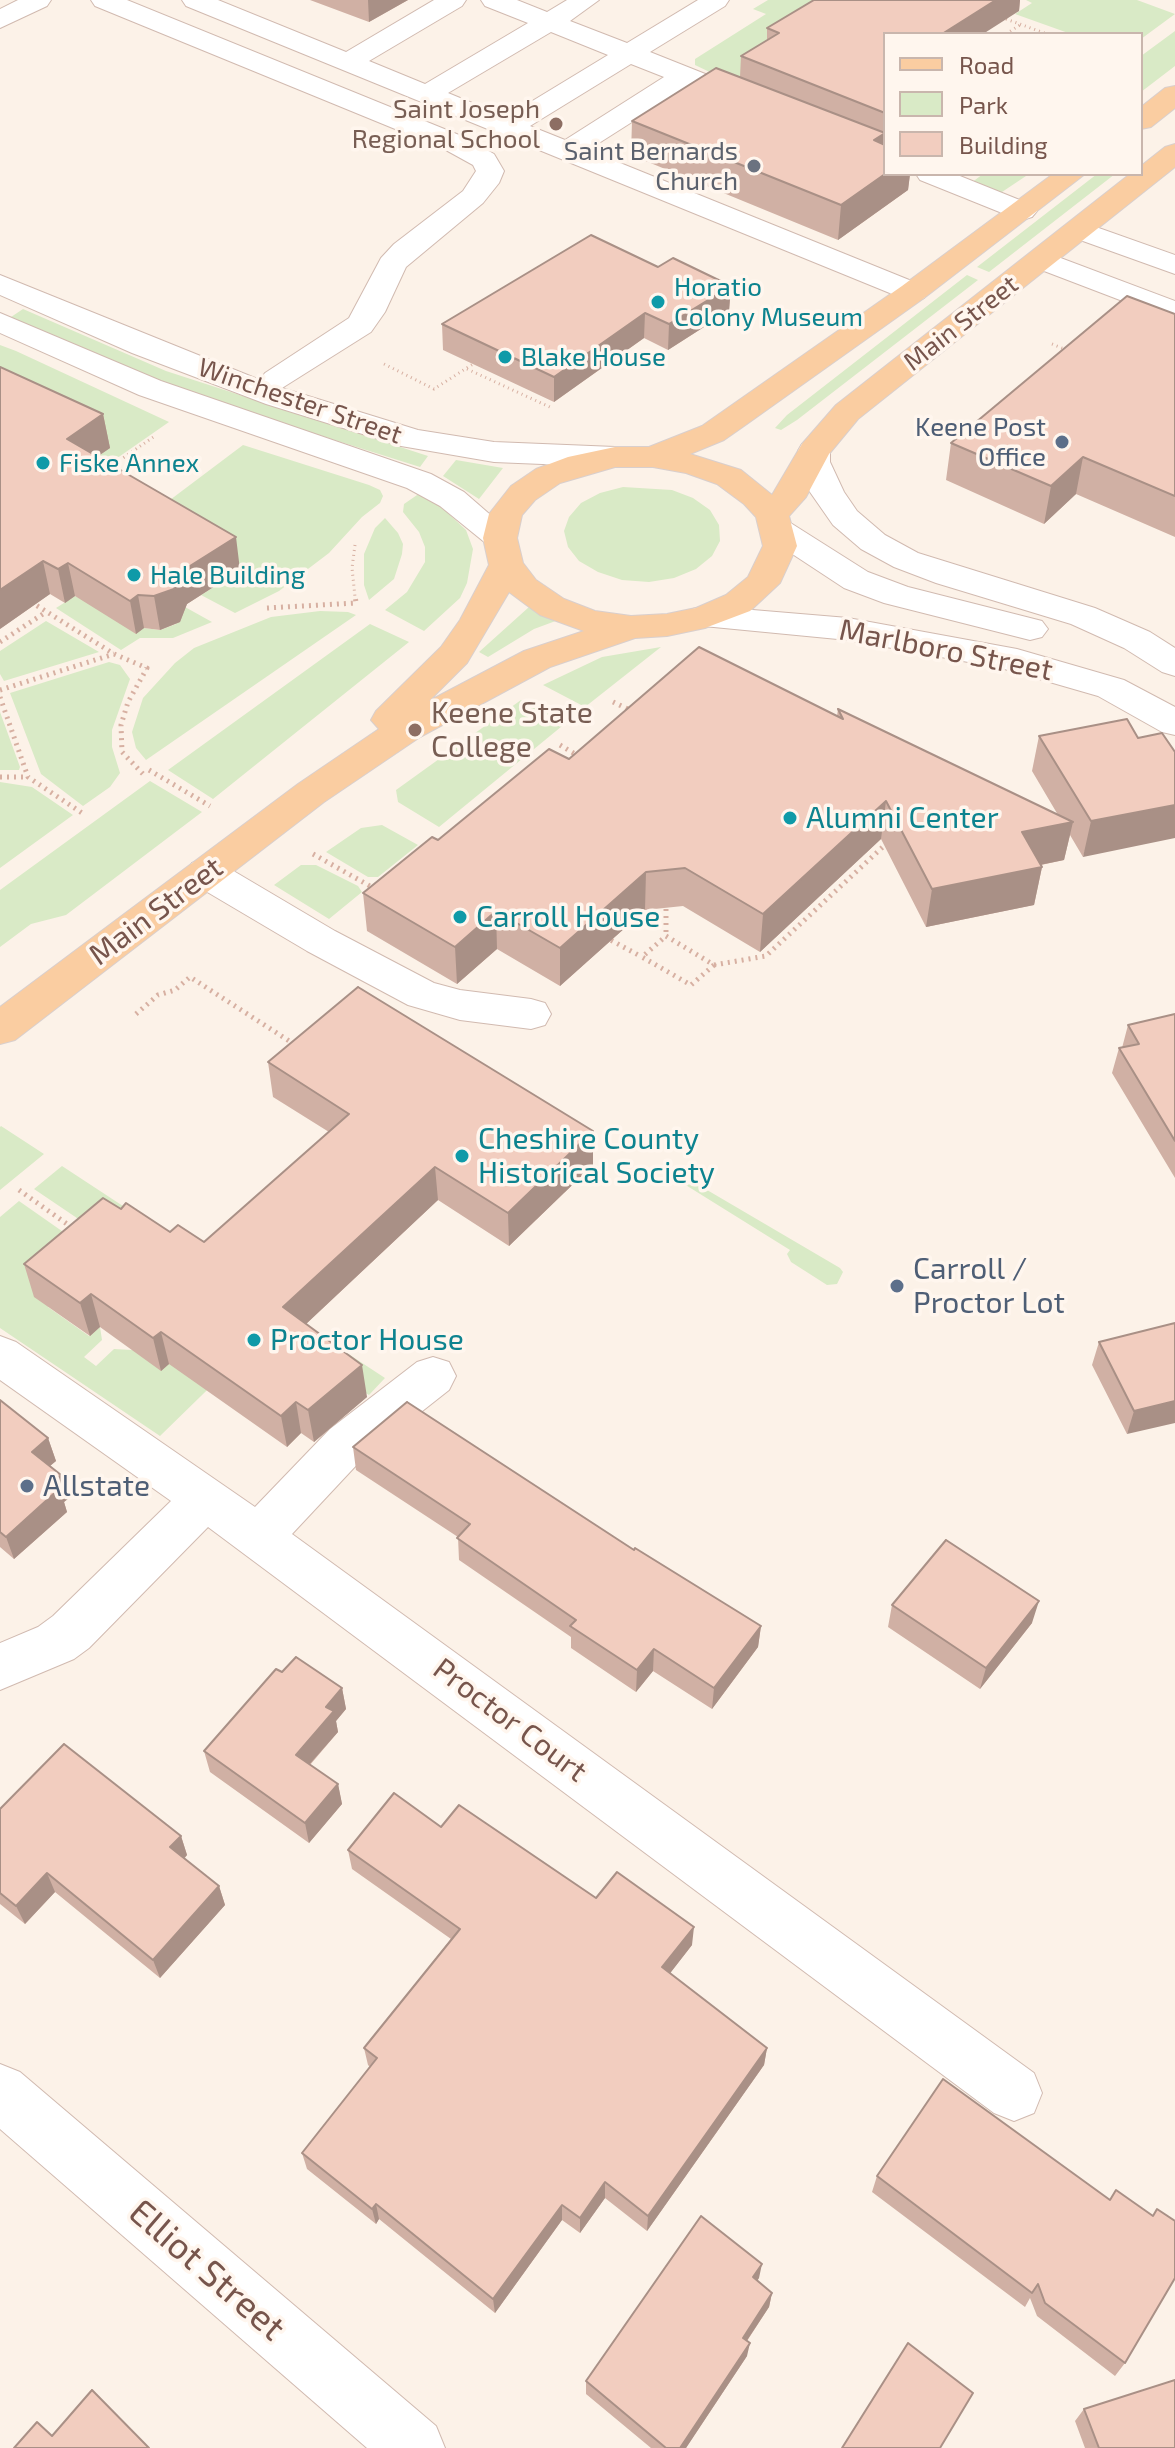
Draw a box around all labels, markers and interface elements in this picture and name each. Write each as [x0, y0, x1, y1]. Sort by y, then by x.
legend [883, 32, 1143, 176]
text: Road [959, 50, 1014, 79]
text: Park [959, 90, 1008, 119]
place label: Saint Joseph Regional School [352, 93, 540, 154]
marker: Saint Joseph Regional School [547, 115, 565, 133]
text: Building [959, 130, 1048, 159]
place label: Saint Bernards Church [564, 135, 738, 196]
marker: Saint Bernards Church [745, 157, 763, 175]
street label: Main Street [898, 269, 1024, 377]
place label: Horatio Colony Museum [674, 271, 863, 332]
marker: Horatio Colony Museum [649, 293, 667, 311]
place label: Blake House [521, 341, 666, 373]
marker: Blake House [496, 348, 514, 366]
street label: Winchester Street [194, 351, 406, 451]
place label: Keene Post Office [915, 411, 1046, 472]
marker: Keene Post Office [1053, 433, 1071, 451]
place label: Fiske Annex [59, 447, 199, 479]
marker: Fiske Annex [34, 454, 52, 472]
place label: Hale Building [150, 559, 305, 591]
marker: Hale Building [125, 566, 143, 584]
street label: Marlboro Street [836, 612, 1056, 688]
place label: Keene State College [431, 695, 593, 766]
marker: Keene State College [406, 721, 424, 739]
place label: Alumni Center [806, 800, 999, 836]
marker: Alumni Center [781, 809, 799, 827]
street label: Main Street [82, 849, 230, 973]
place label: Carroll House [476, 899, 660, 935]
marker: Carroll House [451, 908, 469, 926]
place label: Cheshire County Historical Society [478, 1121, 715, 1192]
marker: Cheshire County Historical Society [453, 1147, 471, 1165]
place label: Carroll / Proctor Lot [913, 1251, 1065, 1322]
marker: Carroll / Proctor Lot [888, 1277, 906, 1295]
place label: Proctor House [270, 1322, 464, 1358]
marker: Proctor House [245, 1331, 263, 1349]
place label: Allstate [43, 1468, 150, 1504]
marker: Allstate [18, 1477, 36, 1495]
street label: Proctor Court [426, 1651, 594, 1789]
street label: Elliot Street [120, 2190, 294, 2350]

